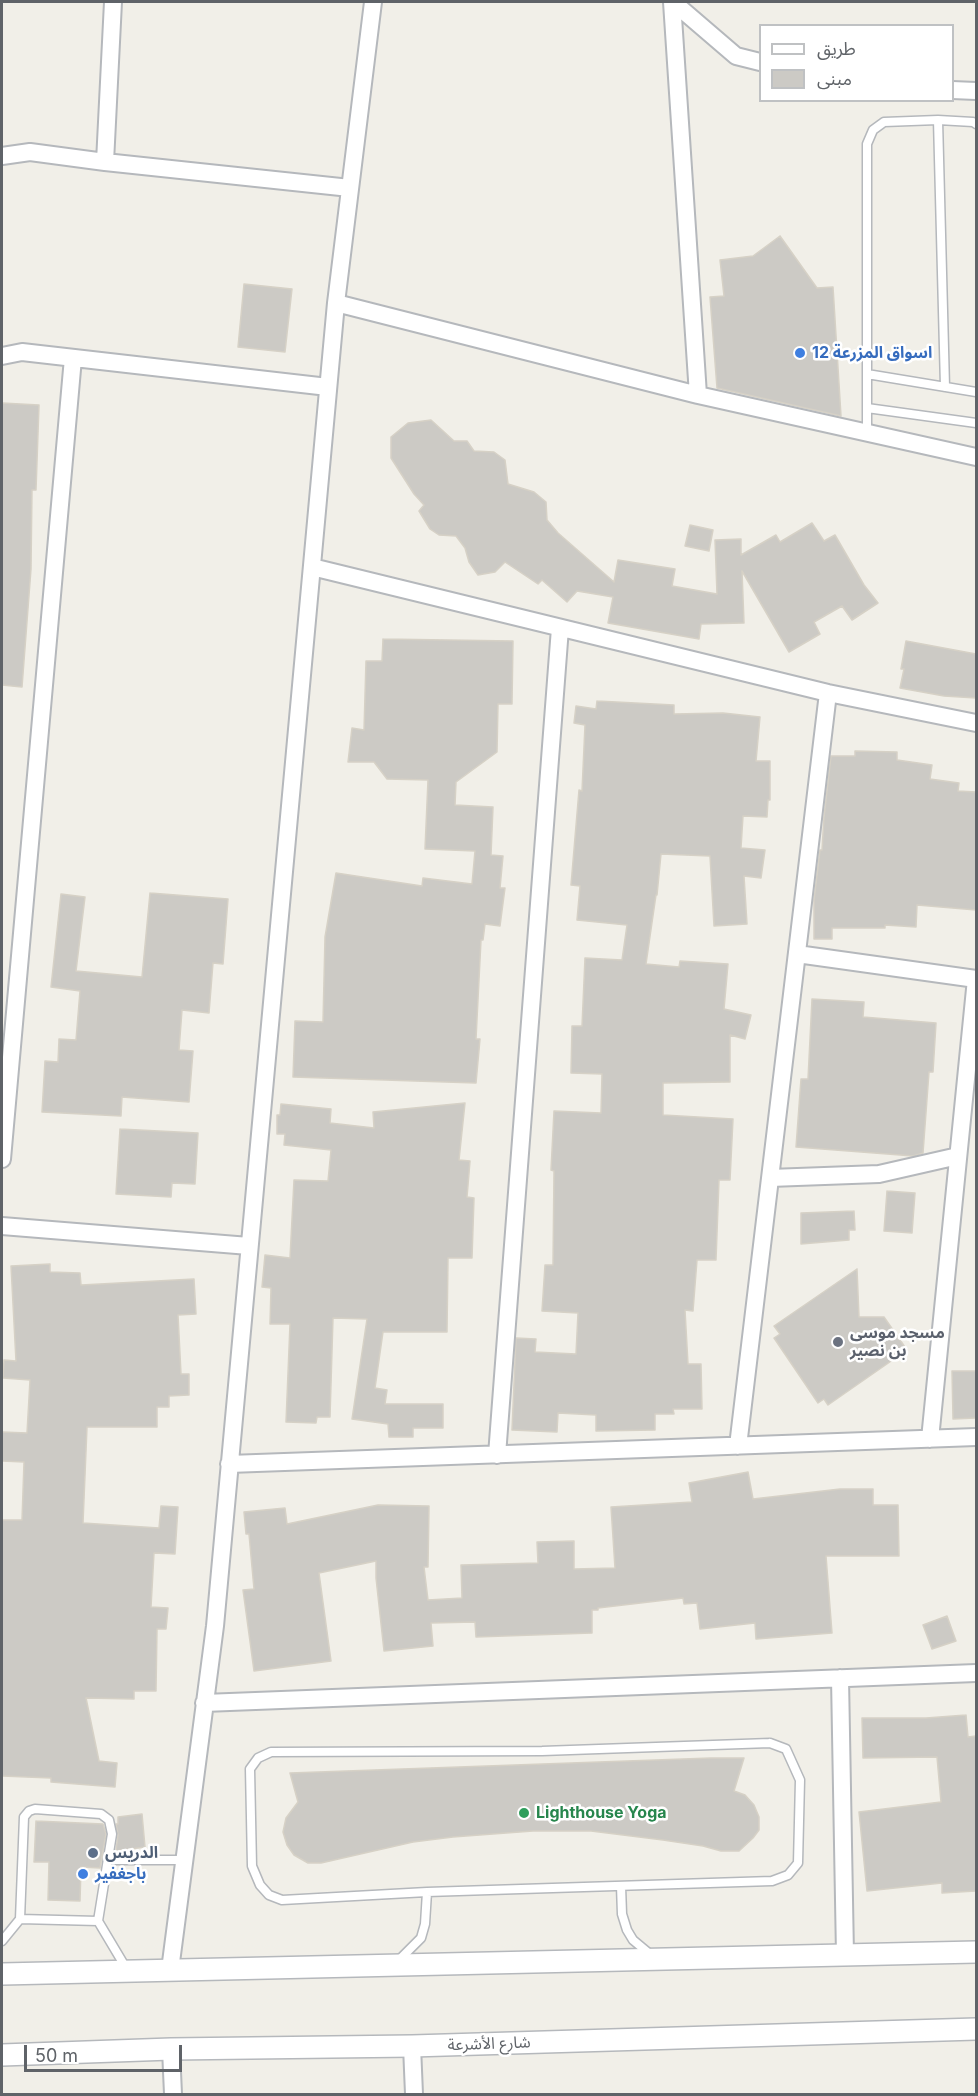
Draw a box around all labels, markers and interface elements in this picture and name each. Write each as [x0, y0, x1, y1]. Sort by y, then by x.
legend [759, 24, 954, 102]
text: طريق [817, 38, 856, 59]
text: مبنى [817, 68, 852, 89]
place label: اسواق المزرعة 12 [812, 343, 932, 363]
marker: اسواق المزرعة 12 [793, 346, 807, 360]
place label: مسجد موسى بن نصير [850, 1323, 945, 1361]
marker: مسجد موسى بن نصير [831, 1335, 845, 1349]
place label: Lighthouse Yoga [536, 1803, 667, 1823]
marker: Lighthouse Yoga [517, 1806, 531, 1820]
place label: الدريس [105, 1843, 158, 1863]
marker: الدريس [86, 1846, 100, 1860]
place label: باجغفير [95, 1864, 146, 1884]
marker: باجغفير [76, 1867, 90, 1881]
scale bar [27, 2033, 184, 2071]
street label: شارع الأشرعة [447, 2033, 531, 2055]
text: 50 m [35, 2045, 78, 2066]

